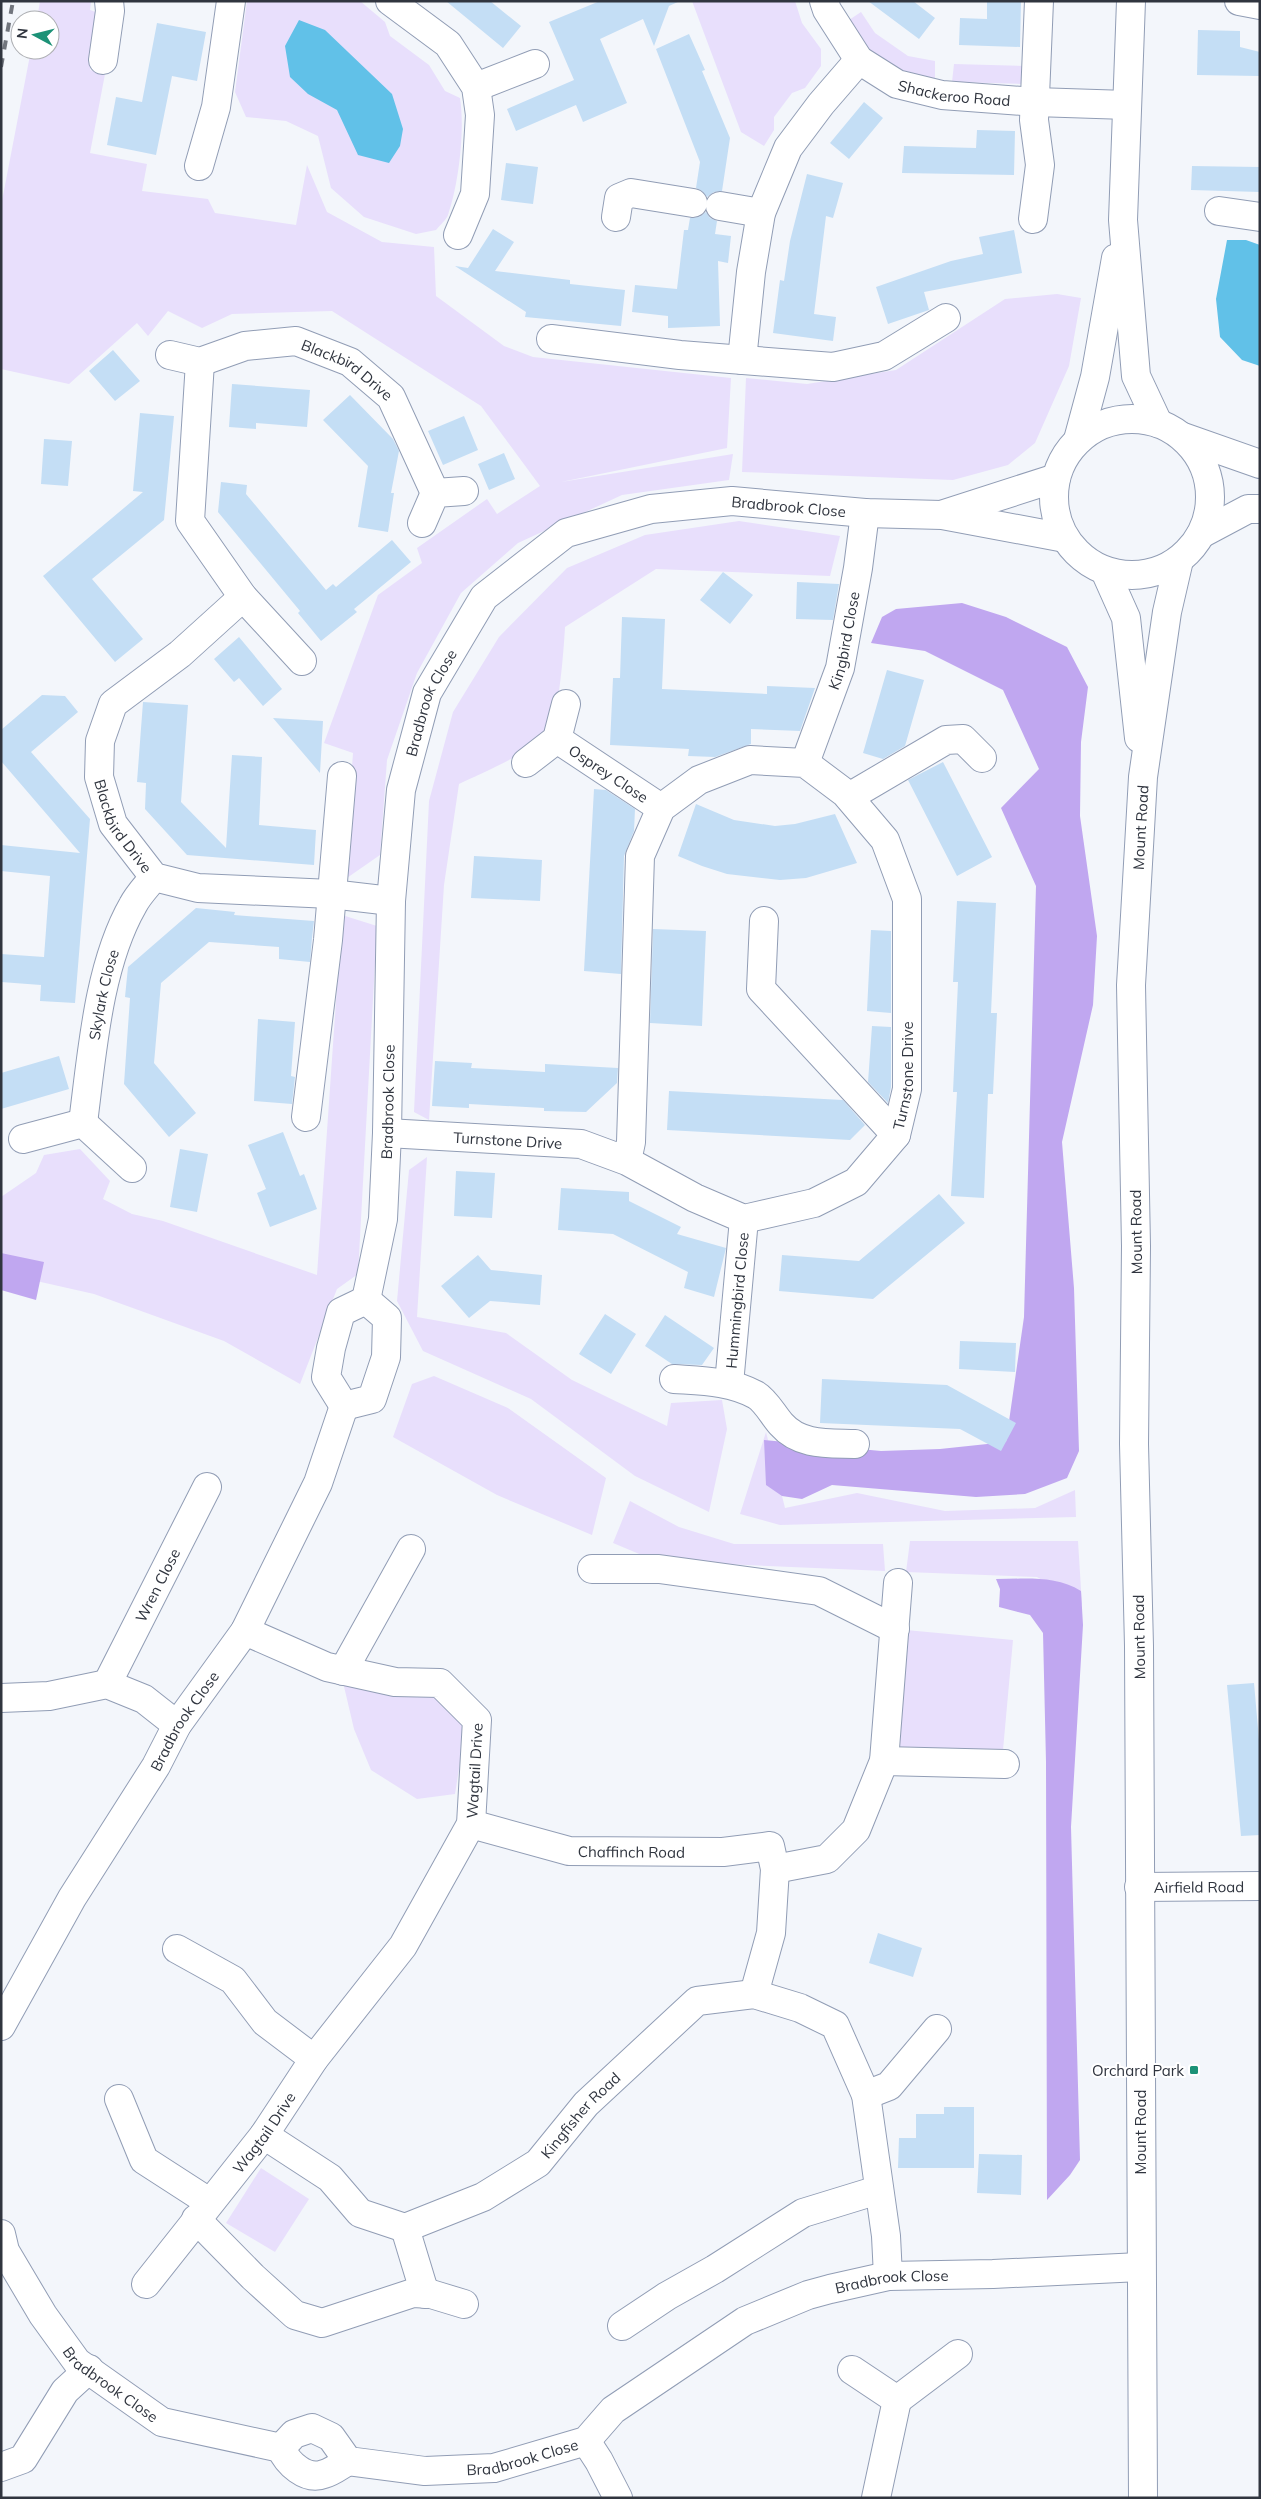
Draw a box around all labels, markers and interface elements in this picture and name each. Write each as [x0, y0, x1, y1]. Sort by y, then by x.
north arrow [10, 10, 60, 60]
text: N [13, 27, 32, 40]
street label: Shackeroo Road [896, 75, 1011, 110]
street label: Blackbird Drive [299, 335, 397, 404]
street label: Bradbrook Close [731, 491, 847, 521]
street label: Kingbird Close [823, 590, 863, 692]
street label: Bradbrook Close [401, 645, 461, 758]
street label: Osprey Close [565, 740, 652, 806]
street label: Blackbird Drive [91, 777, 156, 876]
street label: Mount Road [1128, 784, 1152, 870]
street label: Skylark Close [84, 947, 122, 1041]
street label: Turnstone Drive [888, 1021, 917, 1132]
street label: Bradbrook Close [376, 1044, 398, 1160]
street label: Turnstone Drive [453, 1127, 563, 1152]
street label: Mount Road [1126, 1189, 1146, 1275]
street label: Hummingbird Close [721, 1231, 752, 1369]
street label: Wren Close [131, 1545, 184, 1625]
street label: Mount Road [1129, 1594, 1149, 1680]
street label: Bradbrook Close [146, 1667, 223, 1774]
street label: Wagtail Drive [462, 1722, 486, 1819]
street label: Chaffinch Road [578, 1842, 685, 1861]
street label: Airfield Road [1154, 1877, 1244, 1896]
place label: Orchard Park [1092, 2061, 1184, 2080]
marker: Orchard Park [1188, 2064, 1200, 2076]
street label: Kingfisher Road [536, 2068, 624, 2162]
street label: Wagtail Drive [228, 2088, 299, 2177]
street label: Mount Road [1131, 2090, 1150, 2174]
street label: Bradbrook Close [833, 2265, 949, 2297]
street label: Bradbrook Close [59, 2342, 162, 2426]
street label: Bradbrook Close [466, 2434, 580, 2479]

